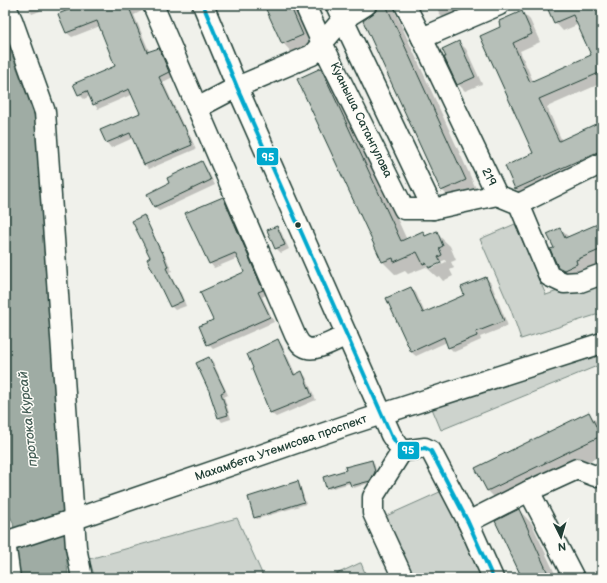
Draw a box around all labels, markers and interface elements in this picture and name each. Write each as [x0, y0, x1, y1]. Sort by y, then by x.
street label: Куаныша Сатангулова [327, 60, 395, 180]
line badge: 95 [256, 147, 279, 166]
text: 95 [262, 151, 275, 164]
street label: 219 [478, 165, 500, 189]
unlabelled marker [293, 220, 303, 230]
water label: протока Курсай [15, 370, 41, 467]
street label: Махамбета Утемисова проспект [193, 411, 370, 485]
line badge: 95 [397, 441, 420, 460]
text: 95 [402, 444, 415, 457]
north arrow [541, 517, 581, 557]
text: N [557, 540, 567, 553]

